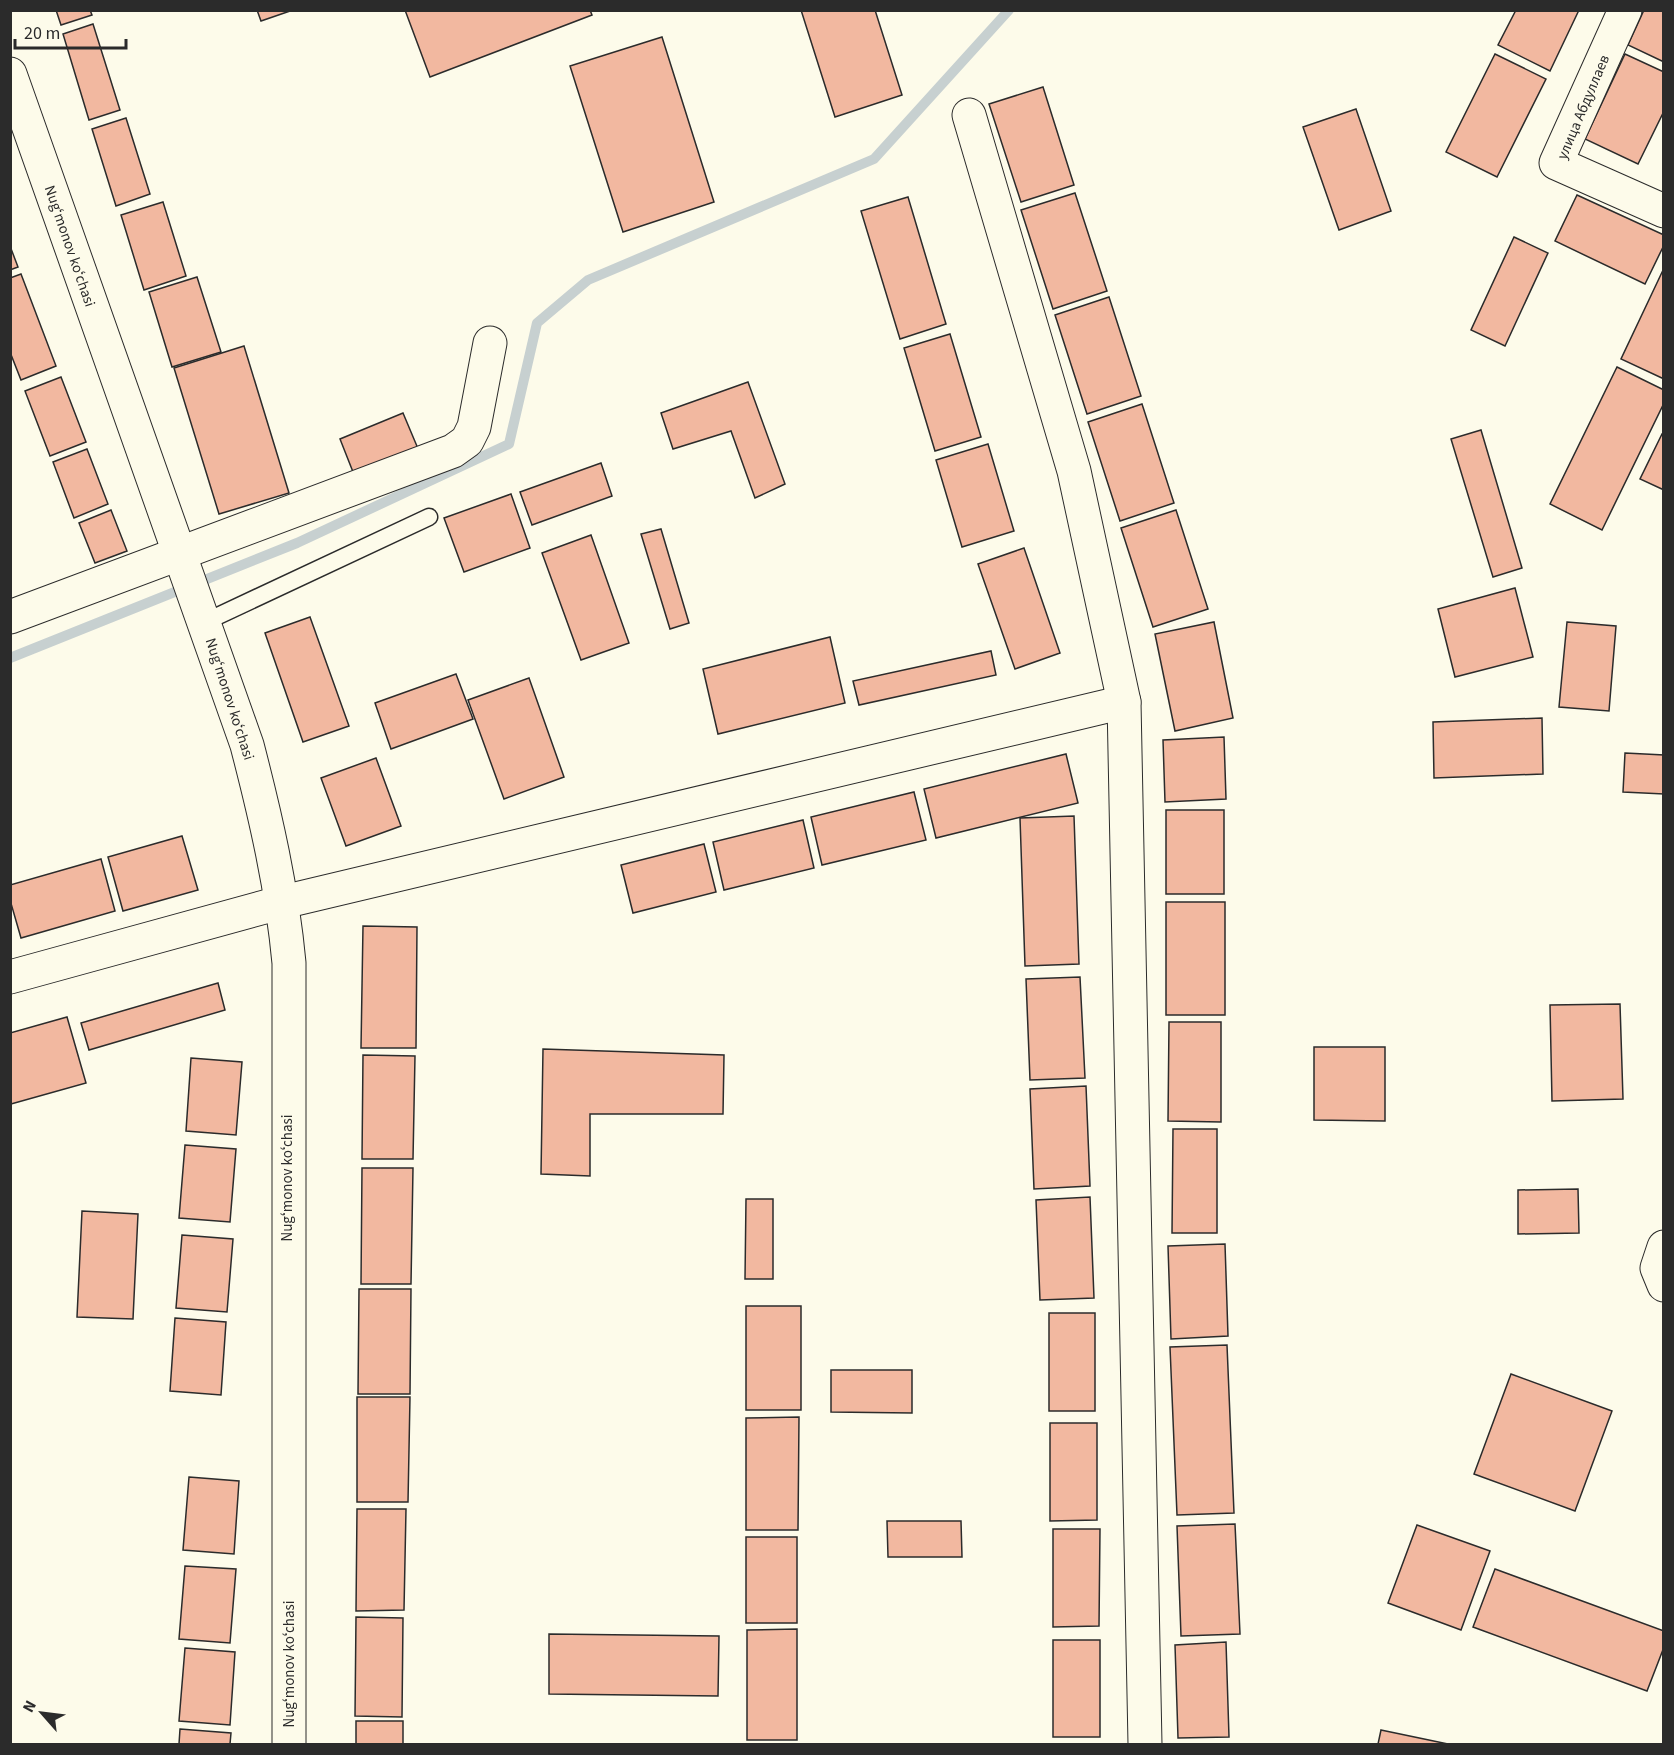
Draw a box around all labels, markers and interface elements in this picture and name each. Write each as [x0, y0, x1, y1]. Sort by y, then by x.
scale bar [15, 12, 126, 50]
text: 20 m [24, 21, 60, 46]
street label: улица Абдуллаев [1552, 51, 1615, 163]
street label: Nugʻmonov koʻchasi [39, 183, 100, 310]
street label: Nugʻmonov koʻchasi [200, 635, 259, 763]
street label: Nugʻmonov koʻchasi [277, 1114, 298, 1242]
street label: Nugʻmonov koʻchasi [279, 1600, 300, 1728]
north arrow [12, 1683, 72, 1743]
text: N [17, 1697, 42, 1716]

